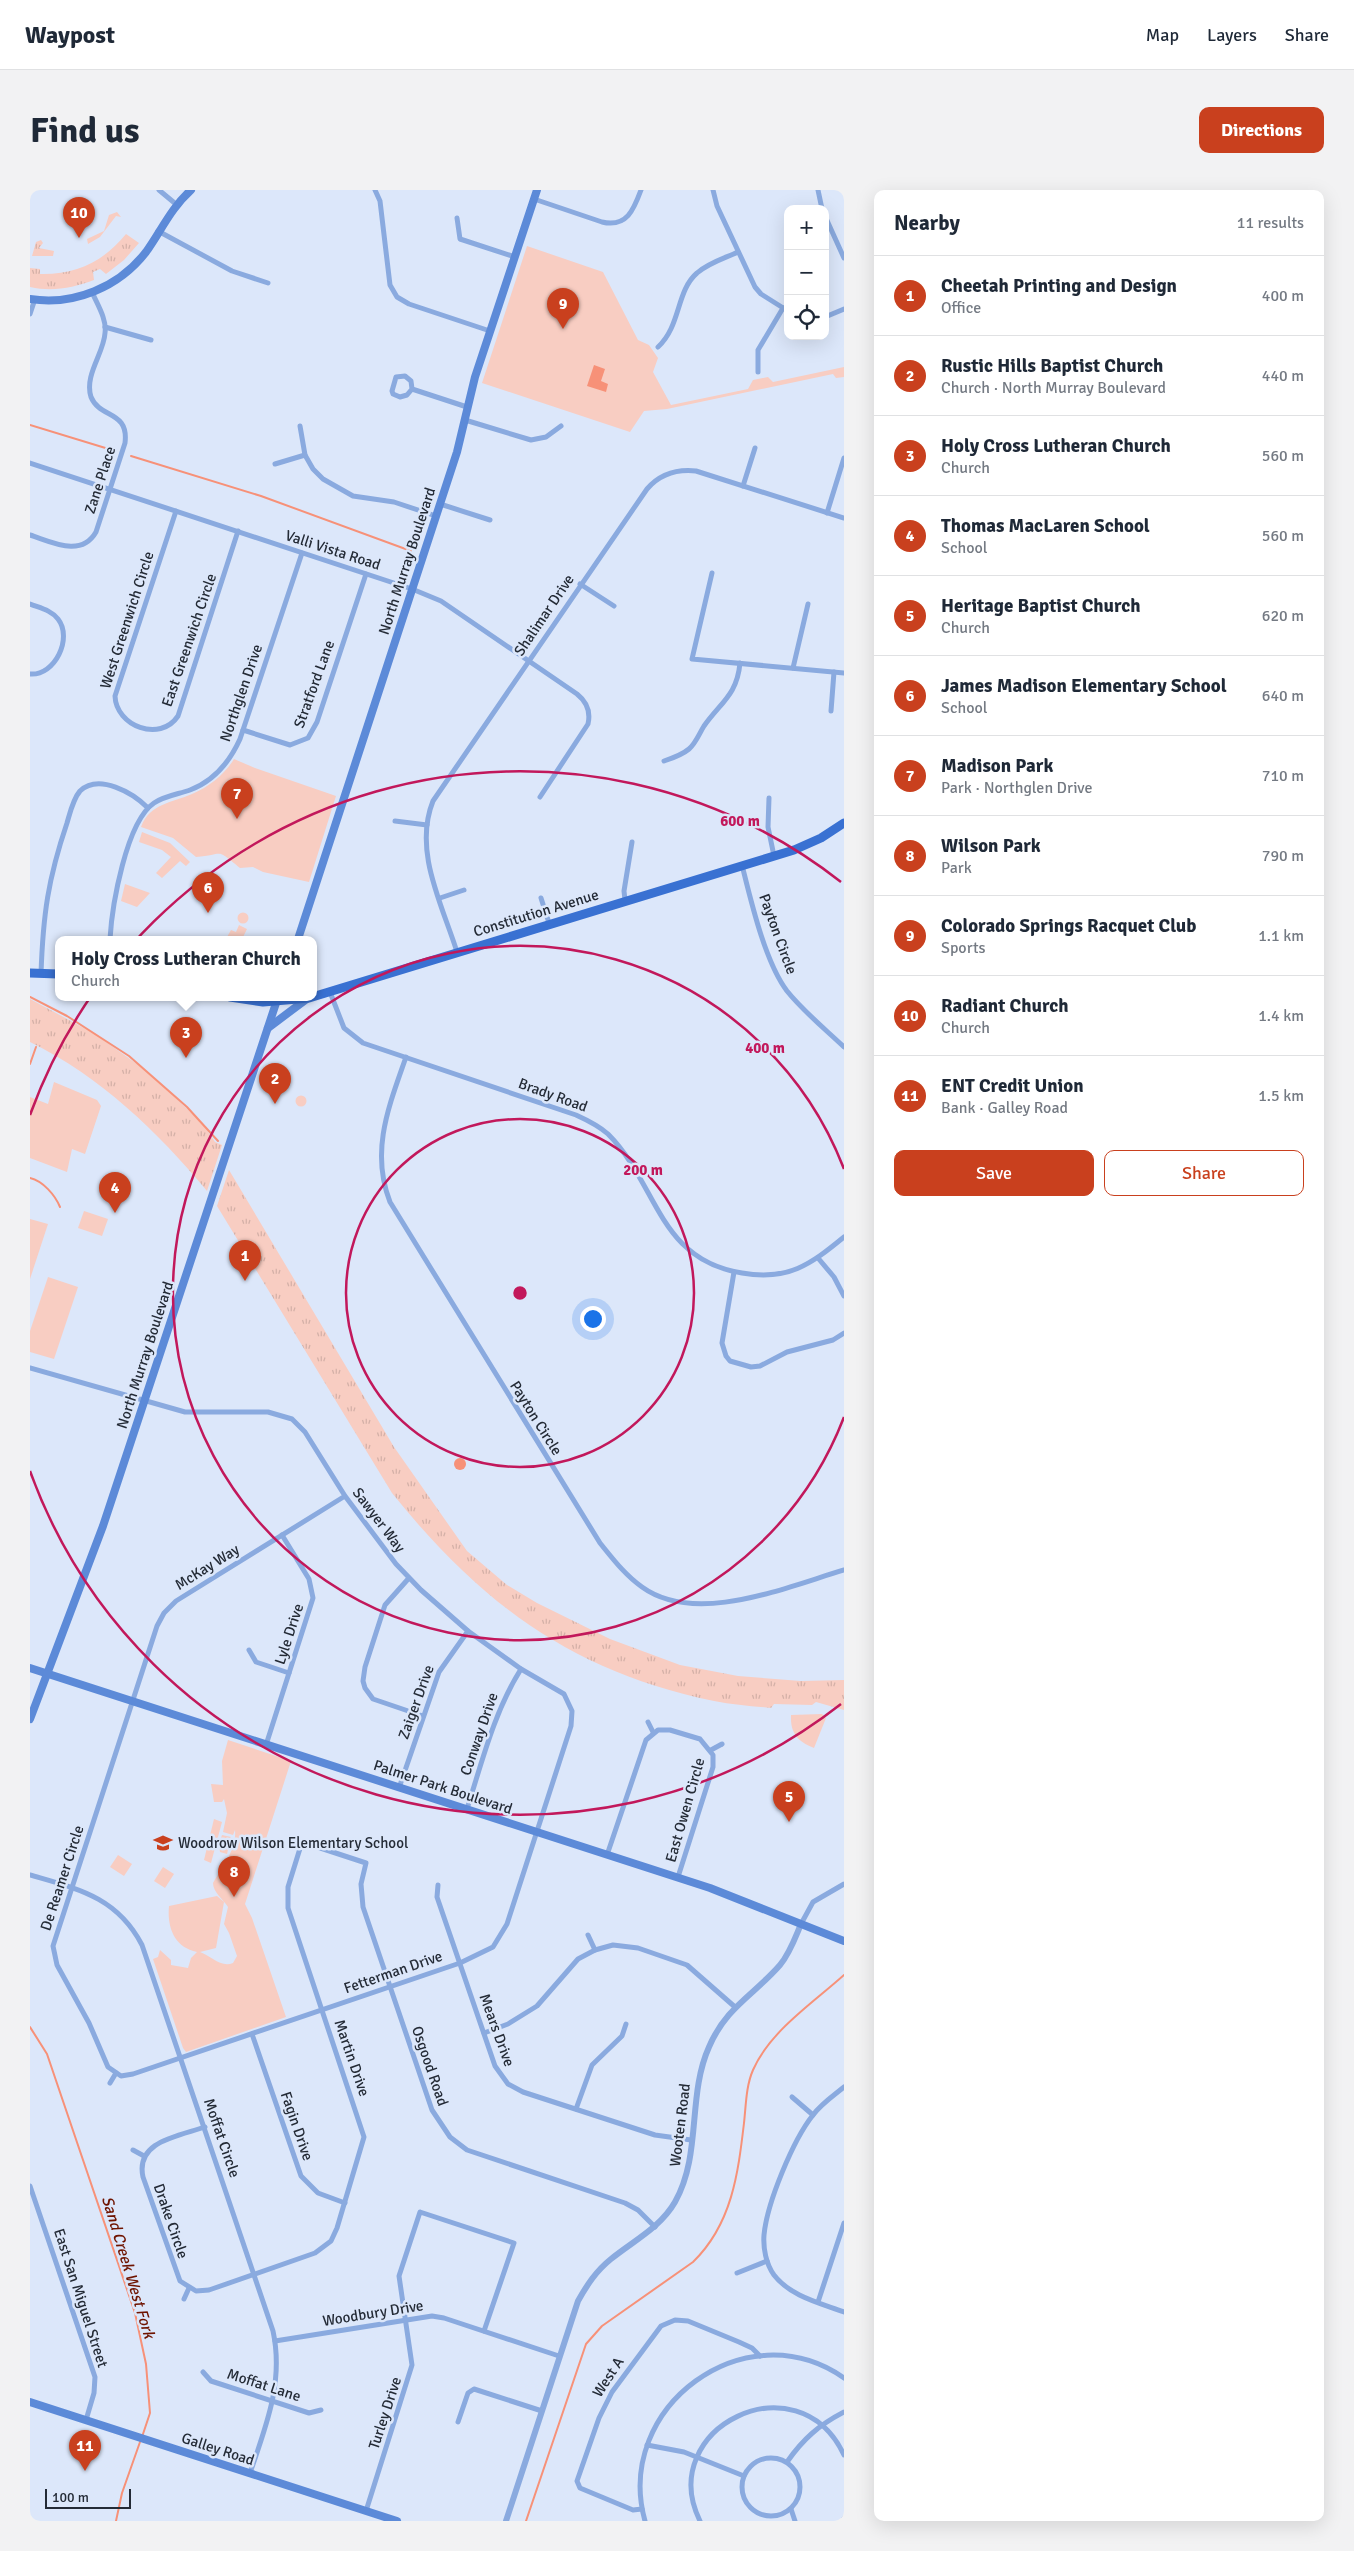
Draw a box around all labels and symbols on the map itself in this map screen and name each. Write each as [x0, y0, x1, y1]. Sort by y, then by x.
pin: 10 [63, 197, 95, 238]
pin: 9 [547, 288, 579, 329]
street label: Zane Place [81, 444, 119, 516]
street label: North Murray Boulevard [375, 485, 439, 637]
street label: Valli Vista Road [283, 526, 383, 574]
street label: West Greenwich Circle [96, 549, 158, 691]
street label: East Greenwich Circle [158, 571, 220, 709]
street label: Shalimar Drive [510, 571, 578, 659]
street label: Stratford Lane [290, 638, 338, 730]
street label: Northglen Drive [216, 642, 266, 744]
pin: 7 [221, 778, 253, 819]
text: 600 m [720, 812, 760, 830]
pin: 6 [192, 872, 224, 913]
street label: Constitution Avenue [471, 885, 601, 941]
street label: Payton Circle [755, 891, 801, 977]
pin: 3 [170, 1017, 202, 1058]
text: 400 m [745, 1039, 785, 1057]
pin: 2 [259, 1063, 291, 1104]
street label: Brady Road [516, 1074, 590, 1116]
text: 200 m [623, 1161, 663, 1179]
pin: 4 [99, 1172, 131, 1213]
pin: 1 [229, 1240, 261, 1281]
street label: North Murray Boulevard [113, 1279, 177, 1431]
centre of rings [511, 1284, 529, 1302]
your location [580, 1306, 606, 1332]
street label: Payton Circle [506, 1377, 566, 1459]
street label: Sawyer Way [349, 1484, 409, 1556]
street label: McKay Way [171, 1540, 243, 1594]
street label: Lyle Drive [271, 1601, 307, 1667]
street label: Zaiger Drive [394, 1662, 438, 1742]
street label: Conway Drive [456, 1690, 502, 1778]
street label: Palmer Park Boulevard [371, 1756, 515, 1818]
street label: East Owen Circle [661, 1756, 709, 1864]
pin: 5 [773, 1781, 805, 1822]
street label: De Reamer Circle [36, 1823, 88, 1933]
school or university icon: Woodrow Wilson Elementary School [152, 1832, 174, 1854]
place label: Woodrow Wilson Elementary School [178, 1834, 408, 1852]
pin: 8 [218, 1856, 250, 1897]
street label: Fetterman Drive [341, 1947, 445, 1997]
street label: Mears Drive [476, 1991, 518, 2069]
street label: Martin Drive [330, 2017, 374, 2099]
street label: Osgood Road [408, 2024, 452, 2108]
street label: Wooten Road [666, 2082, 694, 2168]
street label: Fagin Drive [277, 2089, 317, 2163]
street label: Moffat Circle [200, 2096, 244, 2180]
street label: Drake Circle [150, 2181, 192, 2261]
water label: Sand Creek West Fork [97, 2194, 160, 2343]
street label: East San Miguel Street [50, 2226, 112, 2370]
street label: Woodbury Drive [321, 2296, 425, 2330]
street label: West A [588, 2354, 628, 2400]
street label: Moffat Lane [225, 2365, 303, 2405]
street label: Turley Drive [365, 2374, 405, 2452]
street label: Galley Road [179, 2429, 257, 2469]
pin: 11 [69, 2430, 101, 2471]
scale bar [45, 2486, 131, 2509]

